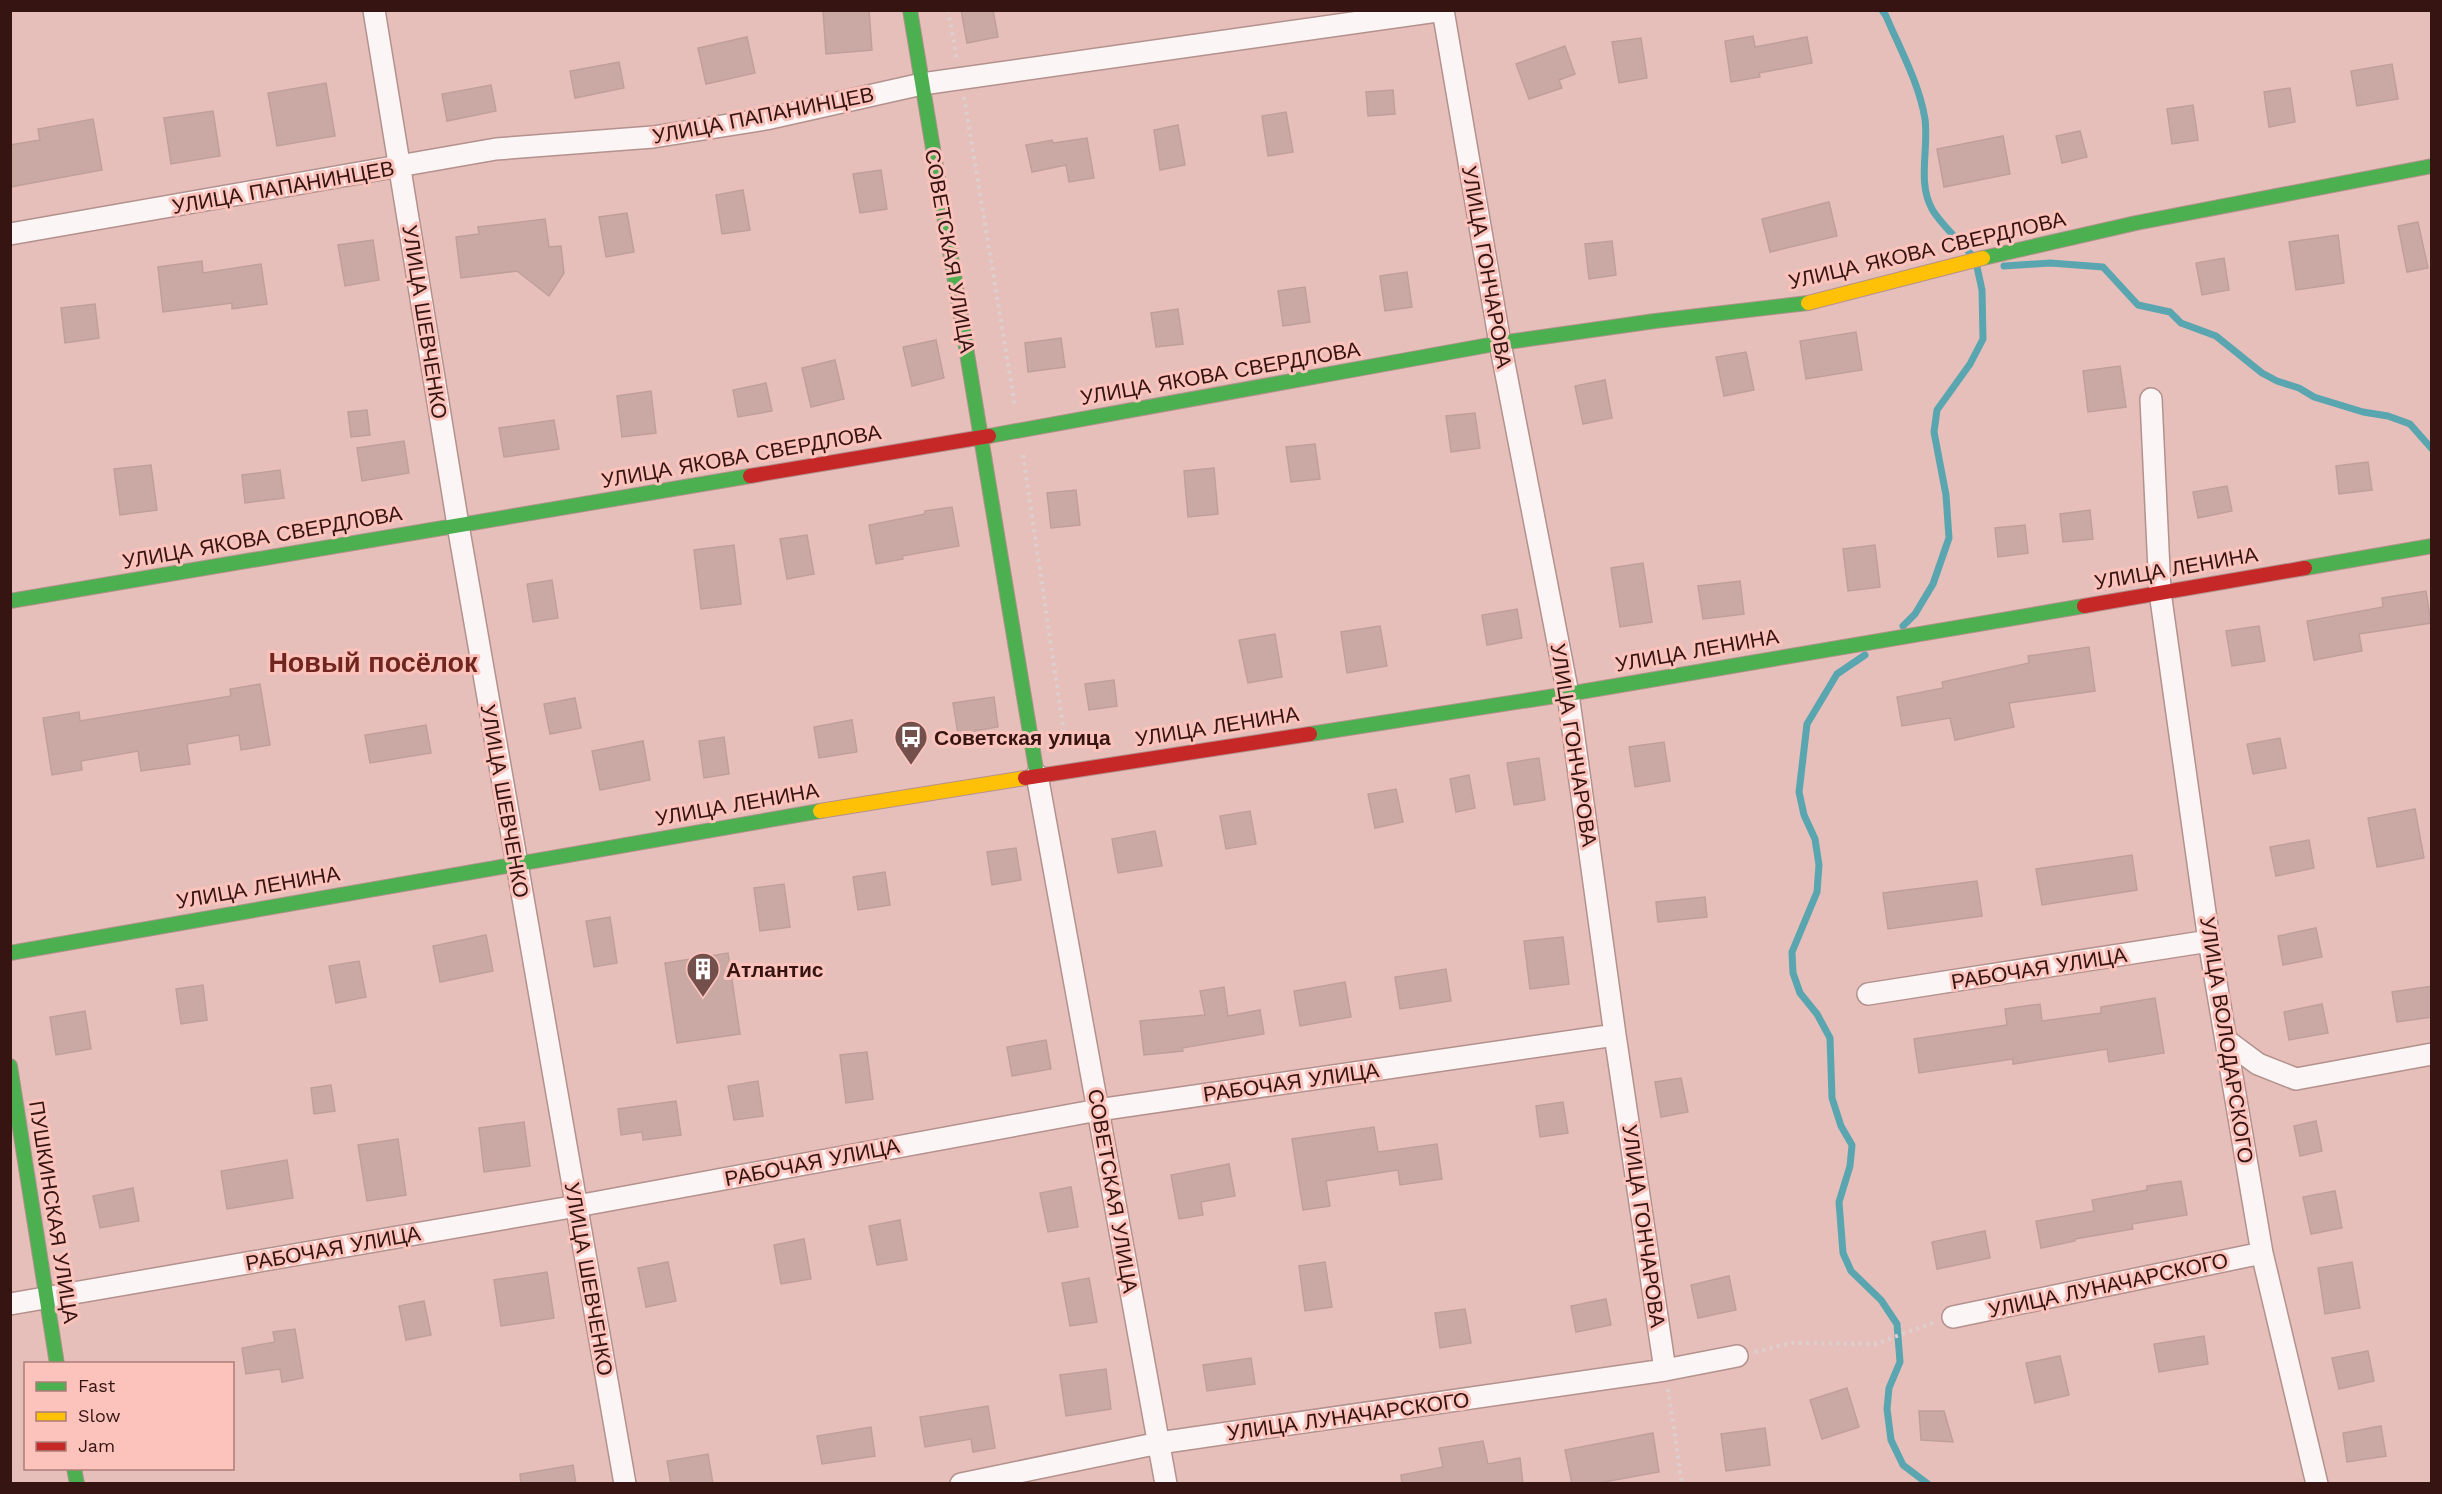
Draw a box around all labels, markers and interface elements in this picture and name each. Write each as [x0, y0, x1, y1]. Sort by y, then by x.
street label: УЛИЦА ПАПАНИНЦЕВ [650, 81, 876, 149]
street label: СОВЕТСКАЯ УЛИЦА [920, 147, 980, 355]
street label: УЛИЦА ПАПАНИНЦЕВ [170, 155, 396, 219]
street label: УЛИЦА ГОНЧАРОВА [1457, 164, 1517, 370]
street label: УЛИЦА ЯКОВА СВЕРДЛОВА [1786, 206, 2068, 294]
street label: УЛИЦА ШЕВЧЕНКО [397, 223, 453, 421]
street label: УЛИЦА ЯКОВА СВЕРДЛОВА [1078, 336, 1362, 410]
street label: УЛИЦА ЯКОВА СВЕРДЛОВА [599, 419, 883, 493]
street label: УЛИЦА ЯКОВА СВЕРДЛОВА [120, 500, 404, 574]
street label: УЛИЦА ЛЕНИНА [2092, 541, 2260, 595]
street label: УЛИЦА ЛЕНИНА [1613, 623, 1781, 677]
street label: УЛИЦА ГОНЧАРОВА [1546, 642, 1602, 848]
district label: Новый посёлок [268, 647, 478, 679]
street label: УЛИЦА ЛЕНИНА [1133, 701, 1301, 751]
street label: УЛИЦА ШЕВЧЕНКО [476, 702, 534, 900]
bus stop icon: Советская улица [893, 719, 929, 766]
place label: Советская улица [934, 725, 1111, 750]
street label: УЛИЦА ЛЕНИНА [653, 777, 821, 831]
street label: УЛИЦА ЛЕНИНА [174, 860, 342, 914]
street label: УЛИЦА ВОЛОДАРСКОГО [2195, 915, 2259, 1165]
street label: РАБОЧАЯ УЛИЦА [1949, 942, 2129, 994]
building icon: Атлантис [685, 951, 721, 998]
place label: Атлантис [726, 957, 824, 982]
street label: РАБОЧАЯ УЛИЦА [1201, 1057, 1381, 1107]
street label: СОВЕТСКАЯ УЛИЦА [1083, 1087, 1143, 1295]
street label: ПУШКИНСКАЯ УЛИЦА [24, 1099, 84, 1325]
street label: УЛИЦА ГОНЧАРОВА [1617, 1123, 1671, 1329]
street label: РАБОЧАЯ УЛИЦА [723, 1133, 901, 1191]
street label: УЛИЦА ШЕВЧЕНКО [560, 1180, 618, 1378]
street label: РАБОЧАЯ УЛИЦА [243, 1220, 423, 1276]
street label: УЛИЦА ЛУНАЧАРСКОГО [1986, 1247, 2230, 1323]
legend [24, 1362, 234, 1470]
text: Fast [78, 1375, 116, 1396]
street label: УЛИЦА ЛУНАЧАРСКОГО [1225, 1387, 1471, 1445]
text: Slow [78, 1405, 121, 1426]
text: Jam [78, 1435, 115, 1456]

